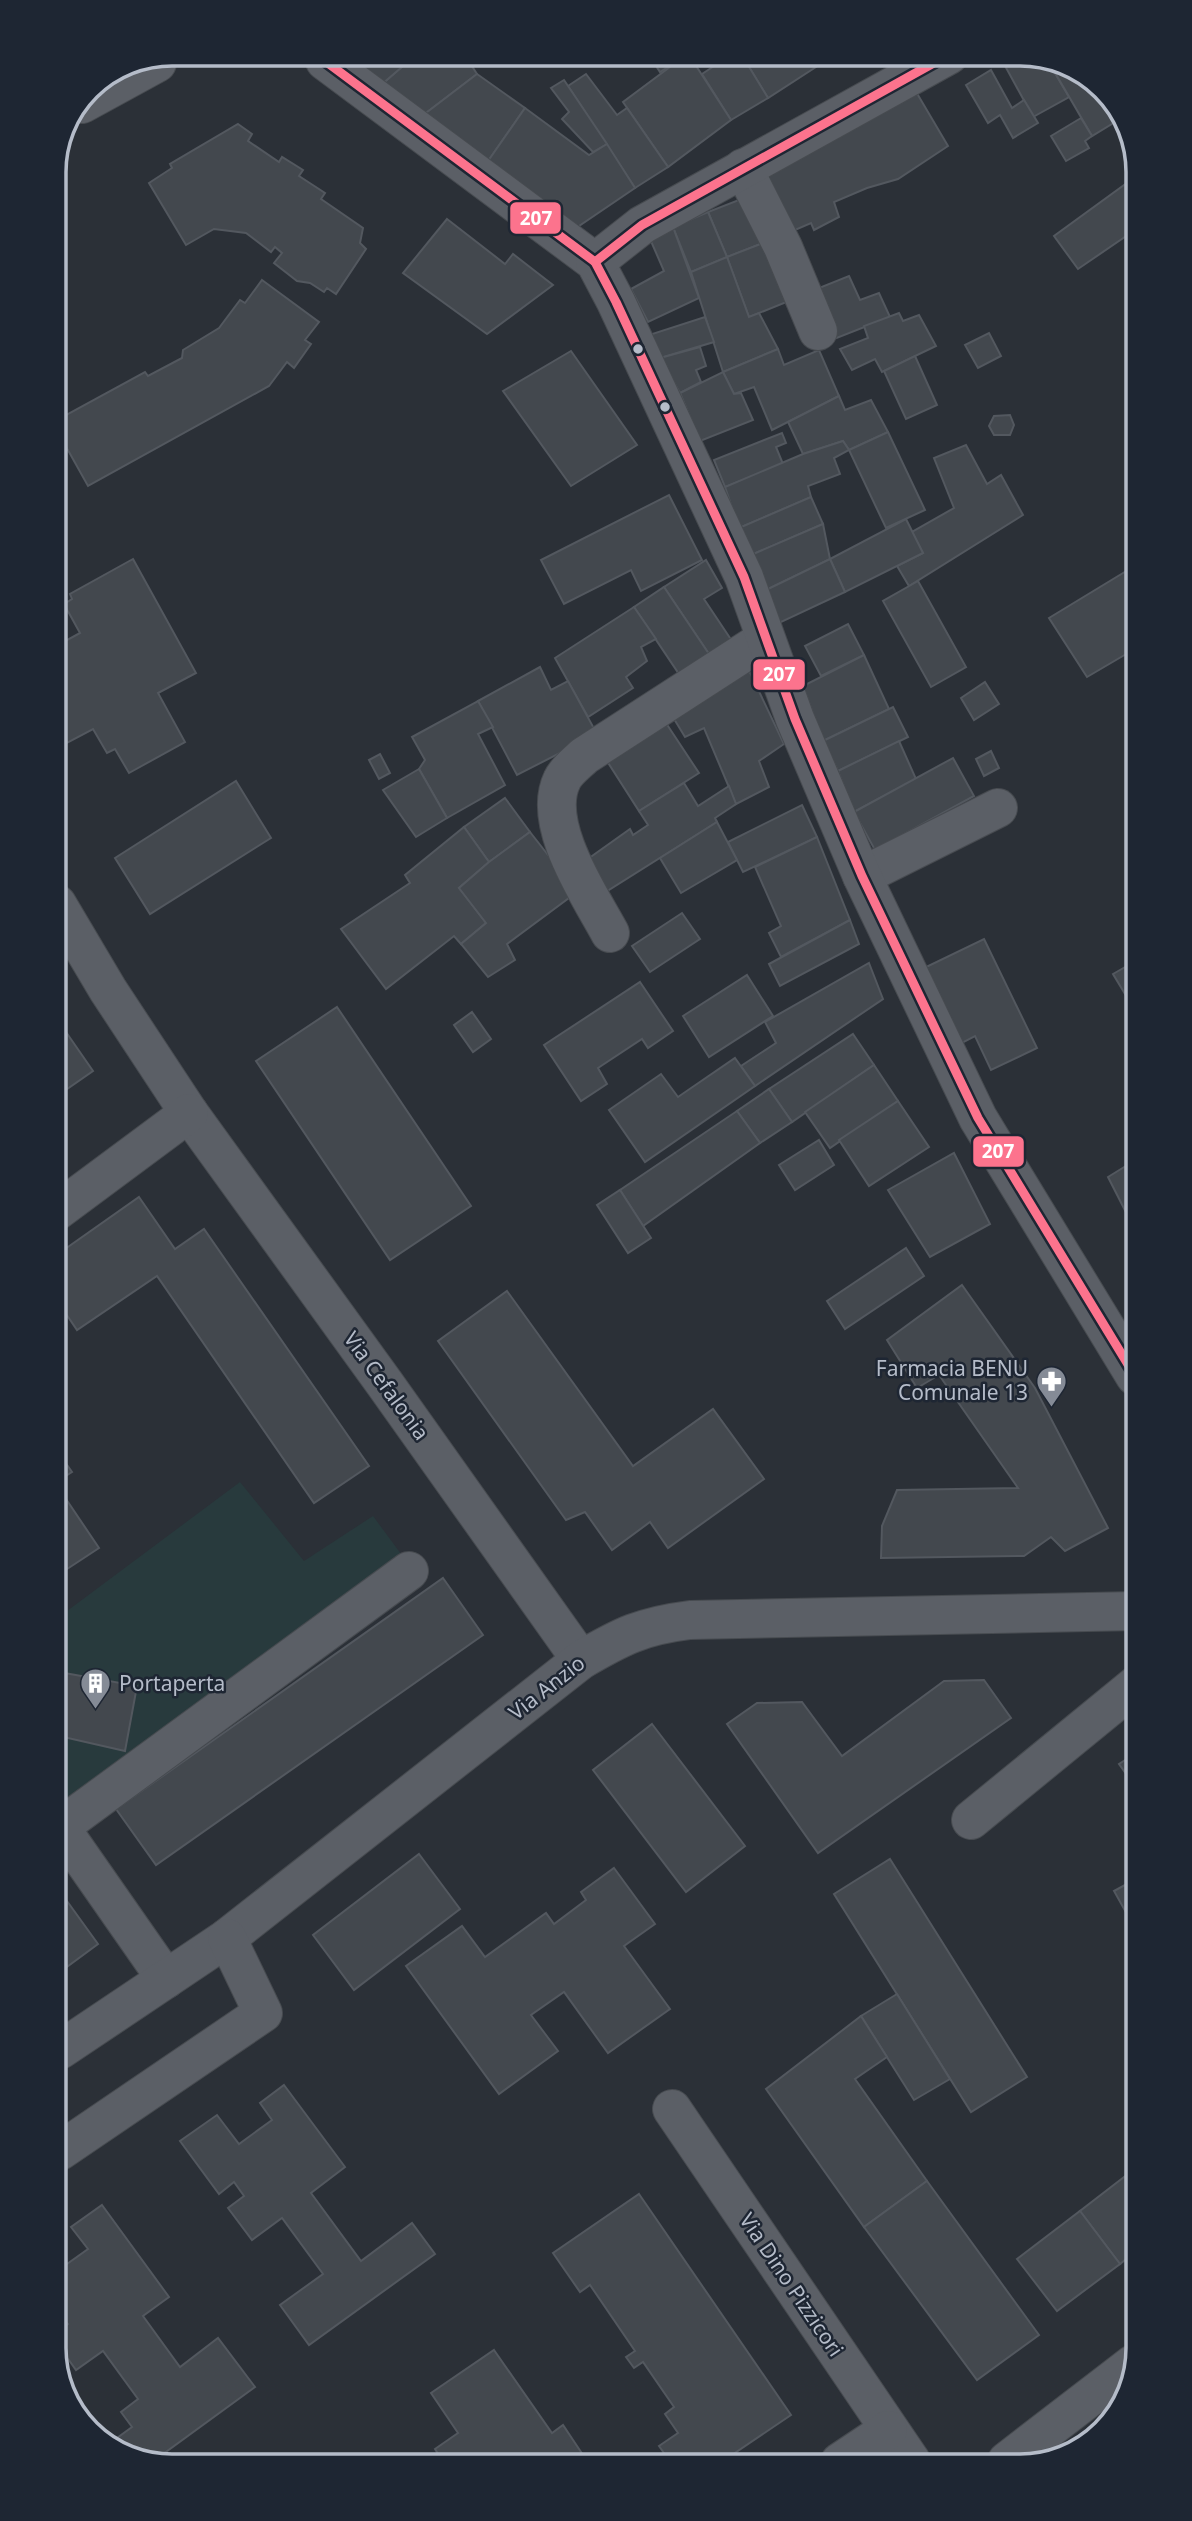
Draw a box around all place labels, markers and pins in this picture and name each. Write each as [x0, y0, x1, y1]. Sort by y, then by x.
unlabelled marker [631, 342, 645, 356]
unlabelled marker [658, 400, 672, 414]
place label: Farmacia BENU Comunale 13 [876, 1354, 1028, 1406]
pharmacy icon: Farmacia BENU Comunale 13 [1034, 1364, 1068, 1408]
building icon: Portaperta [79, 1667, 113, 1711]
place label: Portaperta [119, 1669, 225, 1697]

